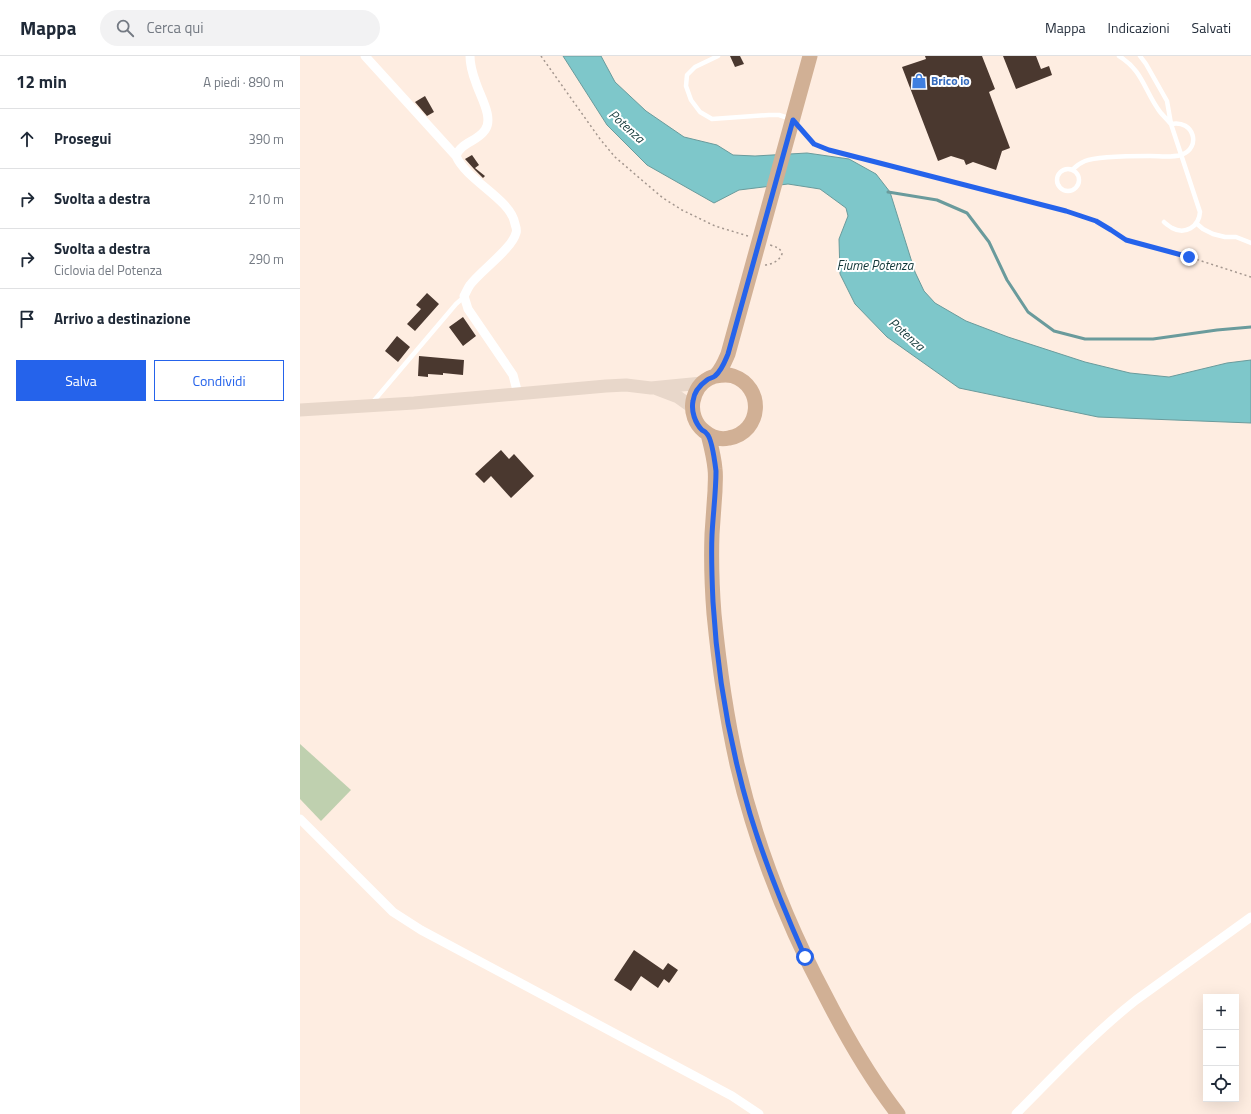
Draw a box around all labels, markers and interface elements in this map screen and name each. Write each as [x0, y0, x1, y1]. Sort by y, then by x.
search box [100, 10, 380, 46]
text: Mappa [20, 13, 76, 42]
text: Cerca qui [146, 16, 204, 39]
icon: search [114, 17, 136, 39]
text: Mappa [1045, 17, 1086, 38]
text: Indicazioni [1108, 17, 1170, 38]
text: Salvati [1192, 17, 1231, 38]
text: 12 min [16, 69, 67, 95]
place label: Brico io [931, 71, 970, 90]
text: A piedi · 890 m [203, 72, 284, 92]
shop icon: Brico io [910, 72, 928, 90]
water label: Potenza [605, 105, 650, 148]
text: Prosegui [54, 127, 111, 150]
icon: ahead [16, 128, 38, 150]
text: 390 m [248, 129, 284, 149]
text: Svolta a destra [54, 187, 151, 210]
icon: right [16, 188, 38, 210]
text: 210 m [248, 189, 284, 209]
text: Svolta a destra [54, 237, 151, 260]
icon: right [16, 248, 38, 270]
route end [1180, 248, 1198, 266]
text: 290 m [248, 249, 284, 269]
water label: Fiume Potenza [837, 255, 915, 275]
text: Ciclovia del Potenza [54, 260, 162, 280]
text: Arrivo a destinazione [54, 307, 191, 330]
icon: arrive [16, 308, 38, 330]
water label: Potenza [885, 313, 931, 356]
button: Salva [16, 360, 146, 401]
button: Condividi [154, 360, 284, 401]
route start [796, 948, 814, 966]
map controls [1203, 994, 1239, 1102]
button: + [1203, 994, 1239, 1030]
button: − [1203, 1030, 1239, 1066]
button: locate [1203, 1066, 1239, 1102]

